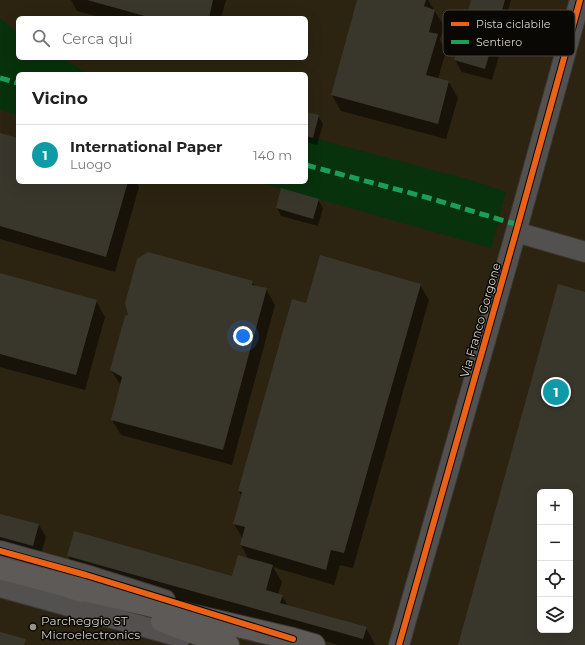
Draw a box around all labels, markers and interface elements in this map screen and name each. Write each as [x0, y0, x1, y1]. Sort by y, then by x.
legend [443, 10, 575, 56]
search box [16, 16, 308, 60]
text: Pista ciclabile [476, 17, 551, 31]
icon: search [30, 27, 52, 49]
text: Cerca qui [62, 29, 133, 48]
text: Sentiero [476, 35, 522, 49]
text: Vicino [32, 88, 88, 108]
text: International Paper [70, 137, 223, 156]
text: 1 [42, 147, 48, 163]
text: 140 m [253, 147, 292, 163]
text: Luogo [70, 156, 112, 172]
street label: Via Franco Gorgone [456, 261, 504, 379]
your location [233, 326, 253, 346]
pin: 1 [543, 377, 569, 407]
map controls [537, 489, 573, 633]
button: + [537, 489, 573, 525]
button: − [537, 525, 573, 561]
button: locate [537, 561, 573, 597]
button: layers [537, 597, 573, 633]
place label: Parcheggio ST Microelectronics [41, 613, 140, 642]
marker: Parcheggio ST Microelectronics [28, 622, 38, 632]

